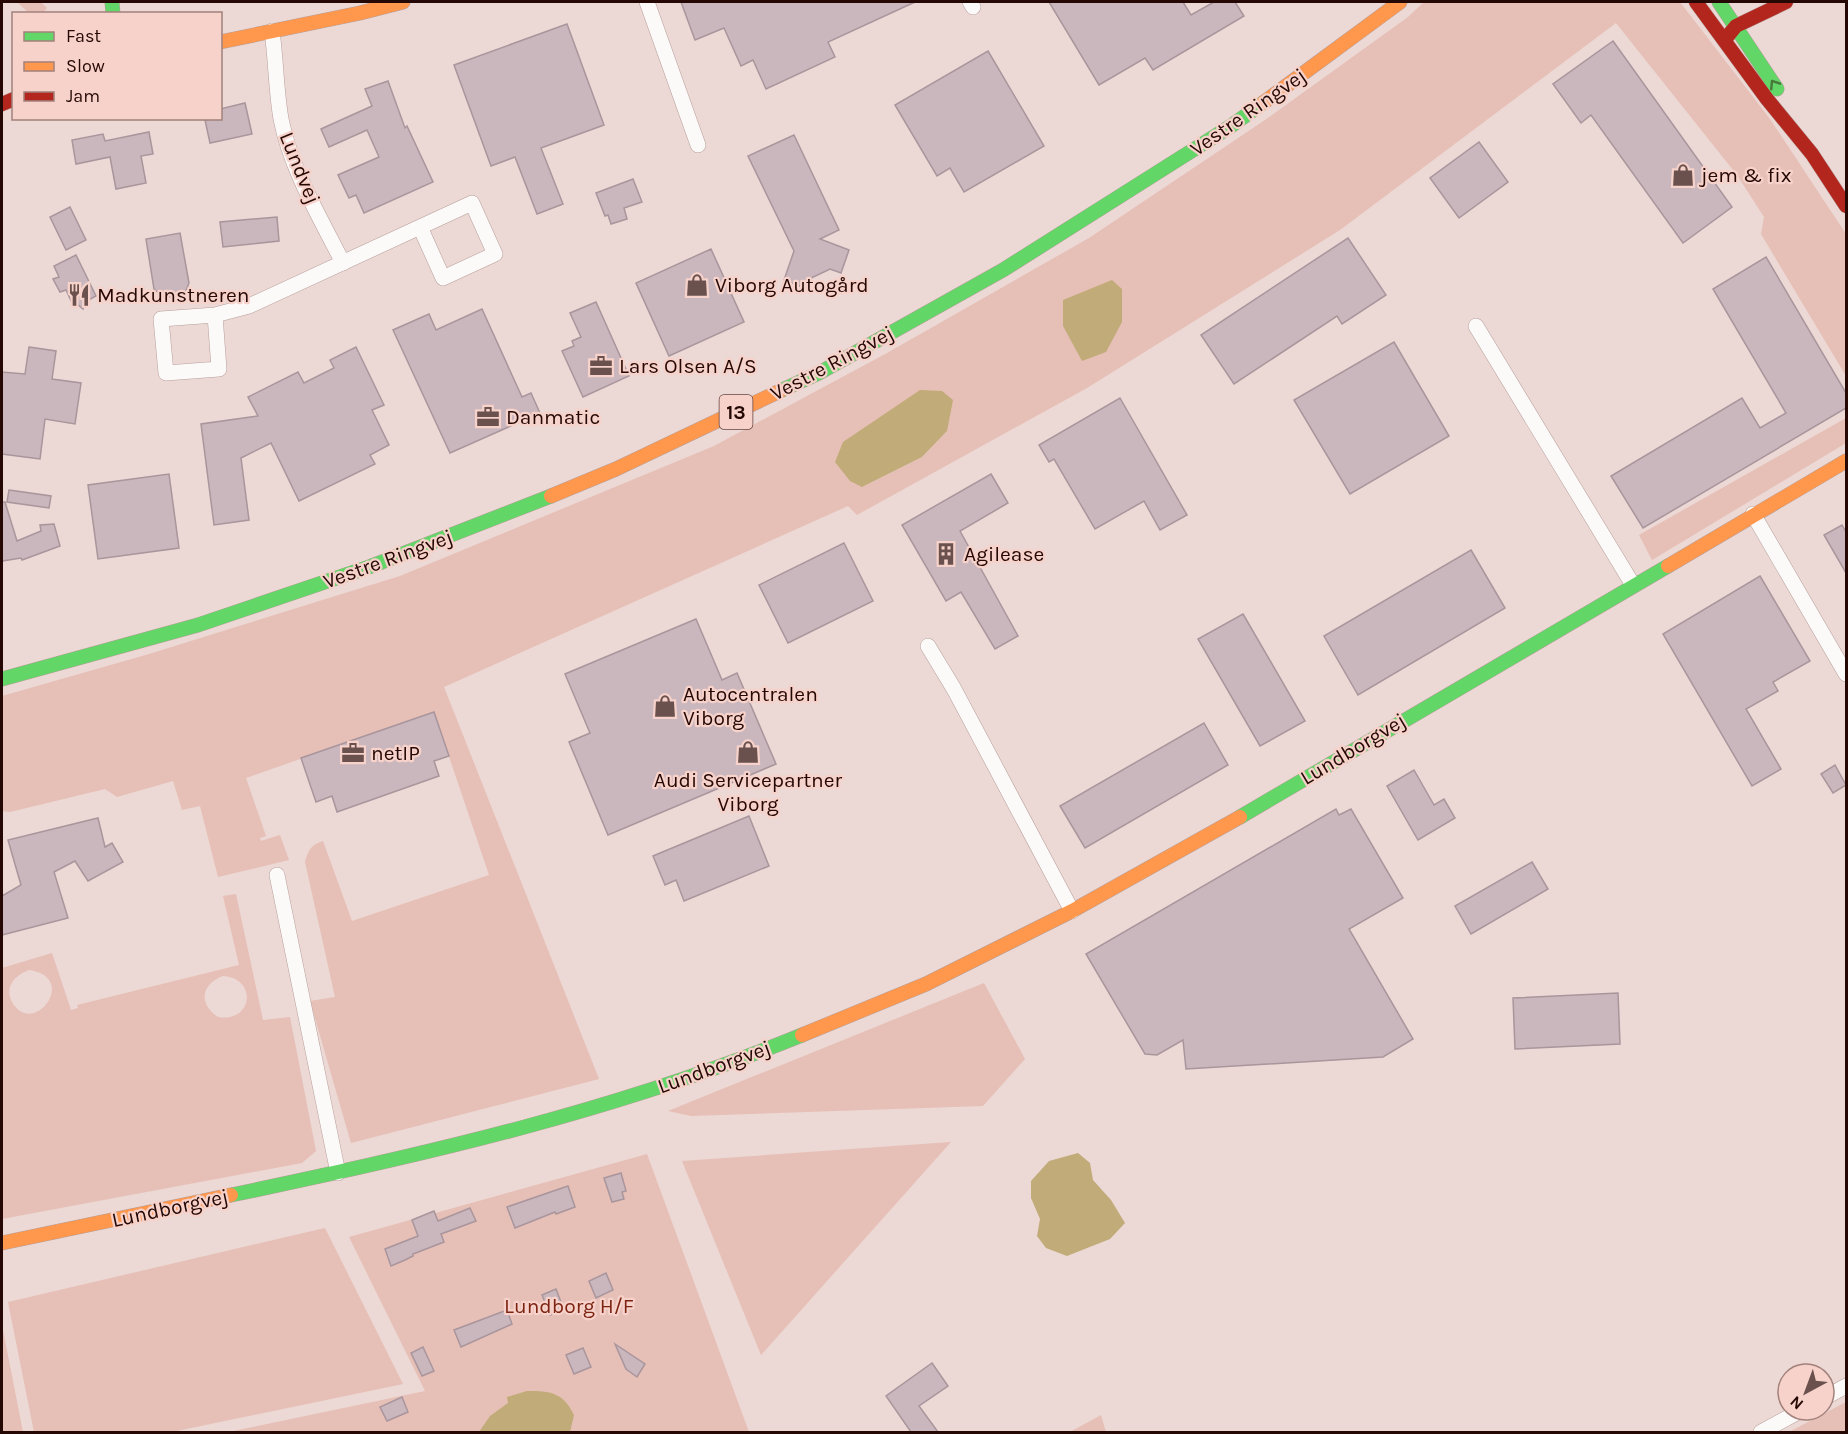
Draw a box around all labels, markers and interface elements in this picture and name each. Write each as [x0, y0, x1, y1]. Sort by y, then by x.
legend [12, 12, 222, 120]
text: Fast [66, 25, 101, 47]
text: Slow [66, 55, 105, 77]
street label: Vestre Ringvej [1185, 63, 1311, 161]
one-way arrow [1770, 80, 1781, 91]
text: Jam [66, 85, 100, 107]
street label: Lundvej [275, 128, 325, 208]
shop icon: jem & fix [1670, 162, 1696, 188]
place label: jem & fix [1699, 163, 1792, 187]
shop icon: Viborg Autogård [684, 272, 710, 298]
place label: Viborg Autogård [715, 273, 869, 297]
restaurant icon: Madkunstneren [66, 282, 92, 308]
place label: Madkunstneren [97, 283, 249, 307]
street label: Vestre Ringvej [766, 321, 898, 405]
office icon: Lars Olsen A/S [588, 353, 614, 379]
place label: Lars Olsen A/S [619, 354, 757, 378]
road number: 13 [720, 395, 752, 429]
office icon: Danmatic [475, 404, 501, 430]
place label: Danmatic [506, 405, 600, 429]
street label: Vestre Ringvej [320, 525, 456, 593]
building icon: Agilease [933, 541, 959, 567]
place label: Agilease [964, 542, 1044, 566]
place label: Autocentralen Viborg [683, 682, 818, 730]
shop icon: Autocentralen Viborg [652, 693, 678, 719]
street label: Lundborgvej [1296, 708, 1410, 790]
shop icon: Audi Servicepartner Viborg [735, 739, 761, 765]
office icon: netIP [340, 740, 366, 766]
place label: netIP [371, 741, 420, 765]
place label: Audi Servicepartner Viborg [654, 768, 843, 816]
street label: Lundborgvej [654, 1035, 774, 1099]
street label: Lundborgvej [109, 1184, 231, 1232]
park label: Lundborg H/F [504, 1294, 634, 1318]
north arrow [1776, 1362, 1836, 1422]
text: N [1786, 1392, 1807, 1414]

